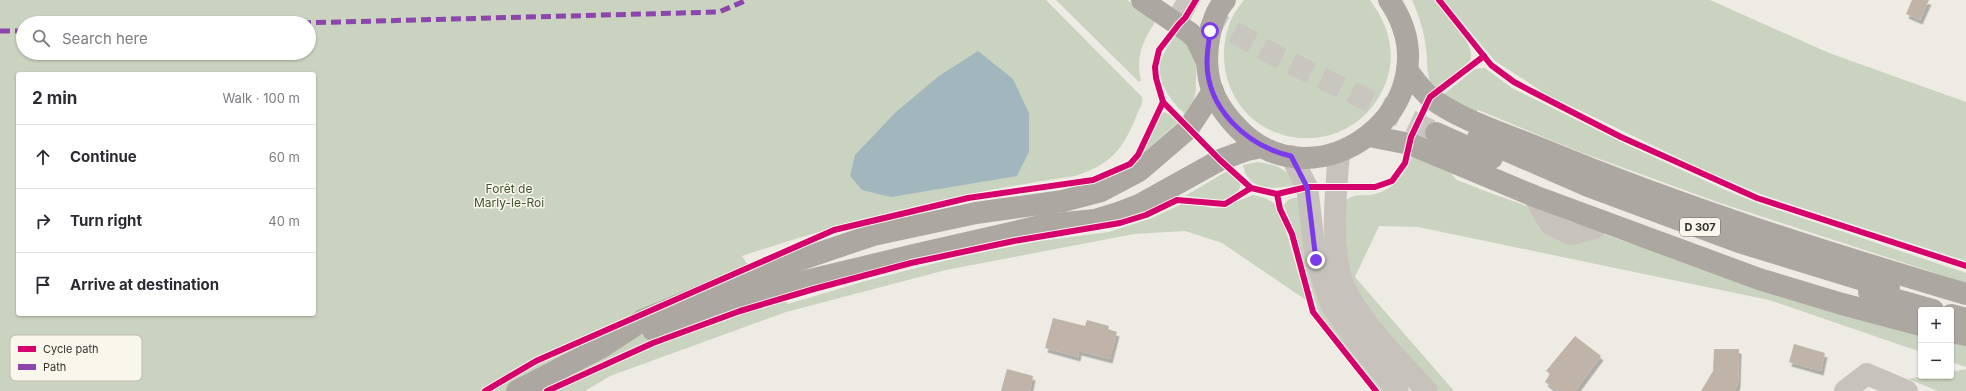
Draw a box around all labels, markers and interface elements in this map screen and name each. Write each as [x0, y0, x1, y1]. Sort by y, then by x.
search box [16, 16, 316, 60]
route start [1201, 22, 1219, 40]
icon: search [30, 27, 52, 49]
text: Search here [62, 29, 148, 48]
text: 2 min [32, 88, 77, 108]
text: Walk · 100 m [222, 90, 300, 106]
icon: ahead [32, 146, 54, 168]
text: Continue [70, 147, 137, 166]
text: 60 m [269, 149, 300, 165]
park label: Forêt de Marly-le-Roi [474, 181, 544, 210]
icon: right [32, 210, 54, 232]
text: Turn right [70, 211, 142, 230]
text: 40 m [268, 213, 300, 229]
road number: D 307 [1680, 218, 1720, 236]
route end [1307, 251, 1325, 269]
icon: arrive [32, 274, 54, 296]
text: Arrive at destination [70, 275, 219, 294]
map controls [1918, 307, 1954, 379]
button: + [1918, 307, 1954, 343]
legend [10, 335, 142, 381]
text: Cycle path [43, 342, 99, 356]
button: − [1918, 343, 1954, 379]
text: Path [43, 360, 66, 374]

